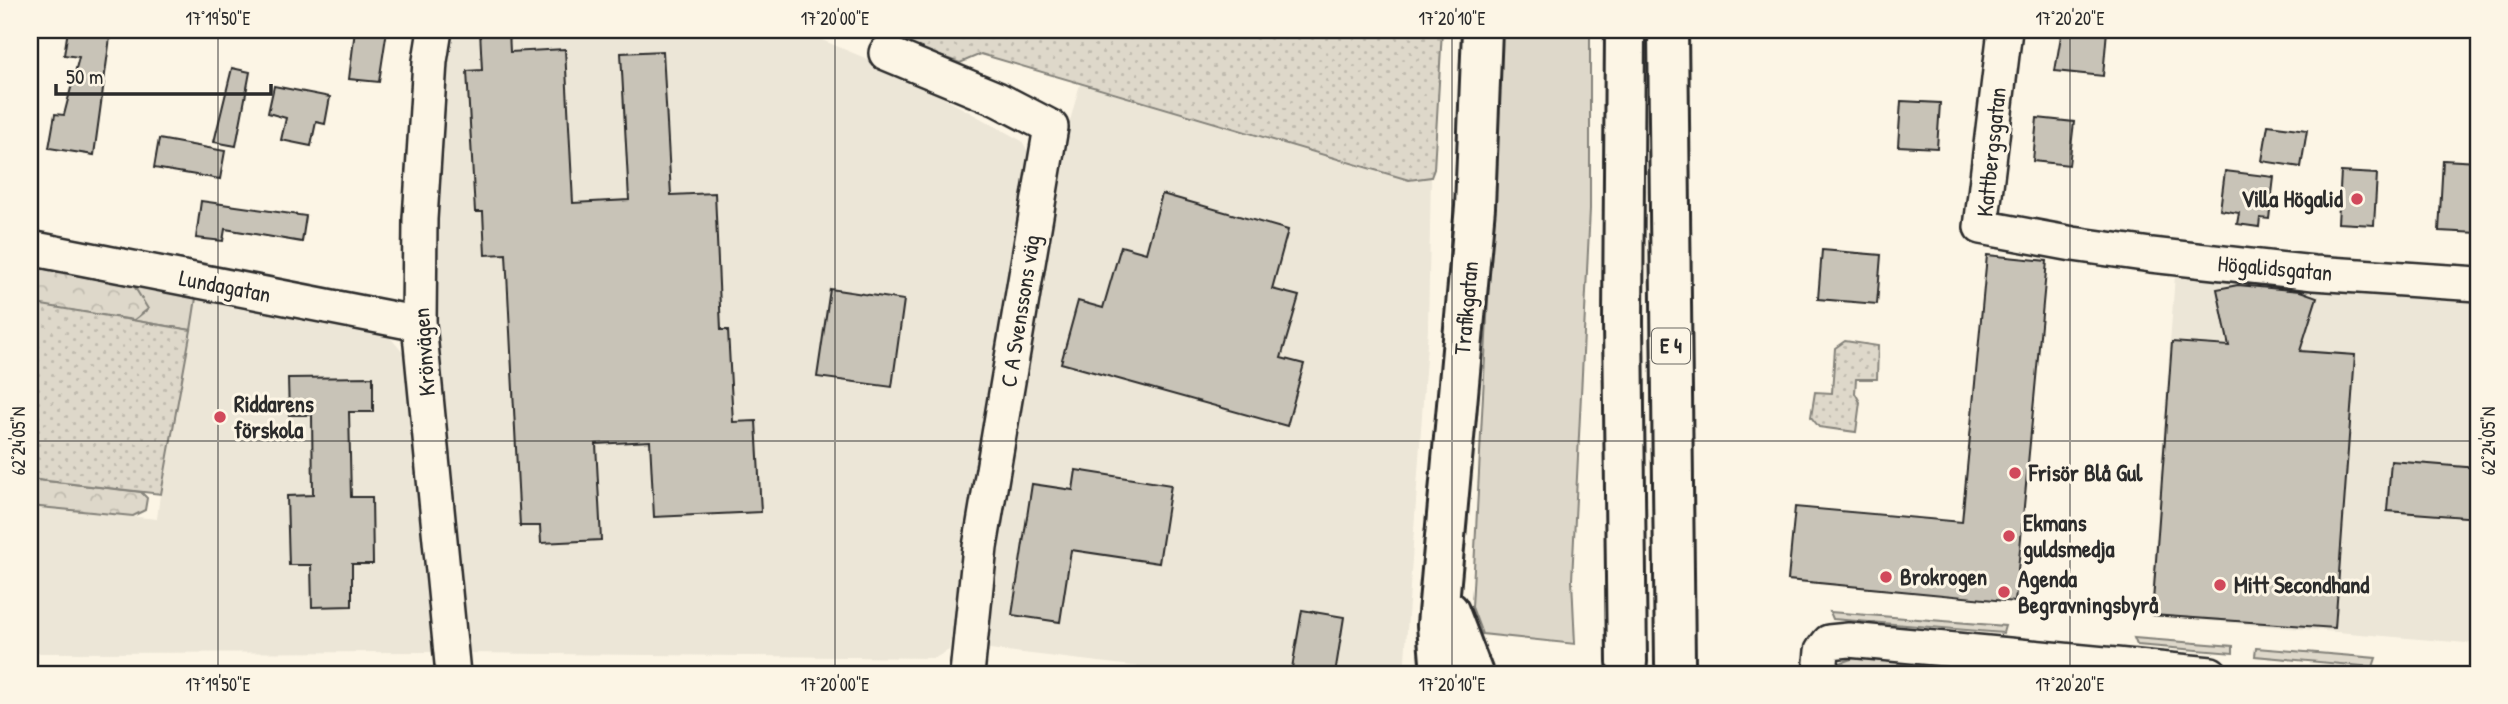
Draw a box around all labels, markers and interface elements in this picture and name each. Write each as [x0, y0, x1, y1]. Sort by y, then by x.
text: 17°19'50"E [186, 6, 250, 31]
text: 17°20'00"E [801, 6, 869, 31]
text: 17°20'10"E [1418, 6, 1486, 31]
text: 17°20'20"E [2036, 6, 2105, 31]
scale bar [56, 52, 271, 96]
text: 50 m [66, 62, 103, 91]
street label: Kattbergsgatan [1968, 86, 2013, 218]
place label: Villa Högalid [2241, 183, 2343, 215]
marker: Villa Högalid [2349, 191, 2365, 207]
street label: C A Svenssons väg [992, 233, 1047, 389]
street label: Högalidsgatan [2216, 247, 2334, 288]
street label: Trafikgatan [1446, 260, 1485, 356]
street label: Lundagatan [177, 261, 274, 310]
street label: Krönvägen [405, 307, 442, 397]
road number: E 4 [1652, 328, 1690, 364]
place label: Riddarens förskola [234, 388, 314, 445]
text: 62°24'05"N [6, 407, 31, 475]
text: 62°24'05"N [2476, 407, 2501, 475]
marker: Riddarens förskola [212, 409, 228, 425]
place label: Frisör Blå Gul [2028, 457, 2143, 488]
marker: Frisör Blå Gul [2007, 465, 2023, 481]
place label: Ekmans guldsmedja [2023, 507, 2115, 565]
marker: Ekmans guldsmedja [2001, 528, 2017, 544]
place label: Brokrogen [1900, 561, 1987, 593]
place label: Agenda Begravningsbyrå [2018, 563, 2158, 621]
marker: Brokrogen [1878, 569, 1894, 585]
place label: Mitt Secondhand [2234, 569, 2369, 600]
marker: Mitt Secondhand [2212, 577, 2228, 593]
marker: Agenda Begravningsbyrå [1996, 584, 2012, 600]
text: 17°19'50"E [186, 672, 250, 697]
text: 17°20'00"E [801, 672, 869, 697]
text: 17°20'10"E [1418, 672, 1486, 697]
text: 17°20'20"E [2036, 672, 2105, 697]

